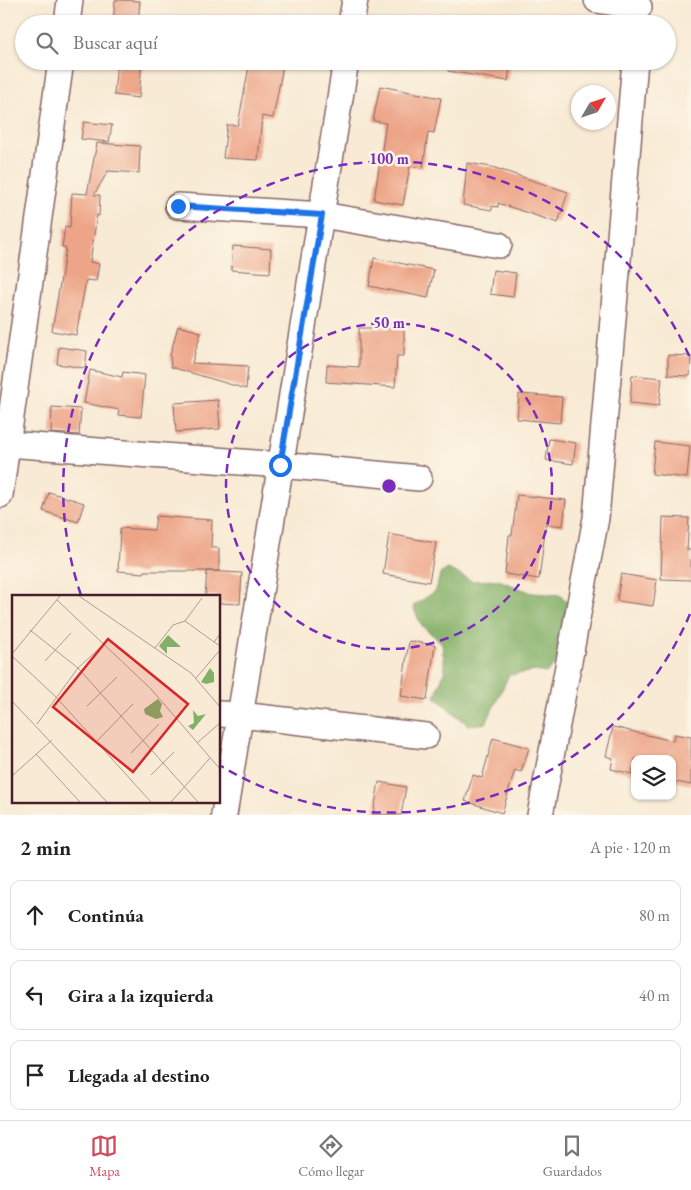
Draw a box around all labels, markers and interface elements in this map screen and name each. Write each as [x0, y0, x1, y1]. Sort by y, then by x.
search box [15, 15, 676, 70]
icon: search [33, 29, 61, 57]
text: Buscar aquí [73, 30, 158, 55]
north arrow [571, 85, 616, 130]
text: 100 m [369, 149, 409, 168]
route end [167, 195, 190, 218]
text: 50 m [373, 313, 405, 332]
route start [269, 454, 292, 477]
centre of rings [380, 477, 398, 495]
inset map [12, 595, 220, 802]
map controls [631, 755, 676, 800]
button: layers [631, 755, 676, 800]
text: 2 min [20, 834, 71, 861]
text: A pie · 120 m [590, 837, 671, 858]
icon: ahead [21, 901, 49, 929]
text: Continúa [68, 903, 144, 928]
text: 80 m [639, 905, 670, 926]
icon: left [21, 981, 49, 1009]
text: Gira a la izquierda [68, 983, 214, 1008]
text: 40 m [639, 985, 670, 1006]
icon: arrive [21, 1061, 49, 1089]
text: Llegada al destino [68, 1063, 210, 1088]
tab: Mapa [89, 1132, 120, 1180]
tab: Cómo llegar [298, 1132, 364, 1180]
tab: Guardados [543, 1132, 602, 1180]

